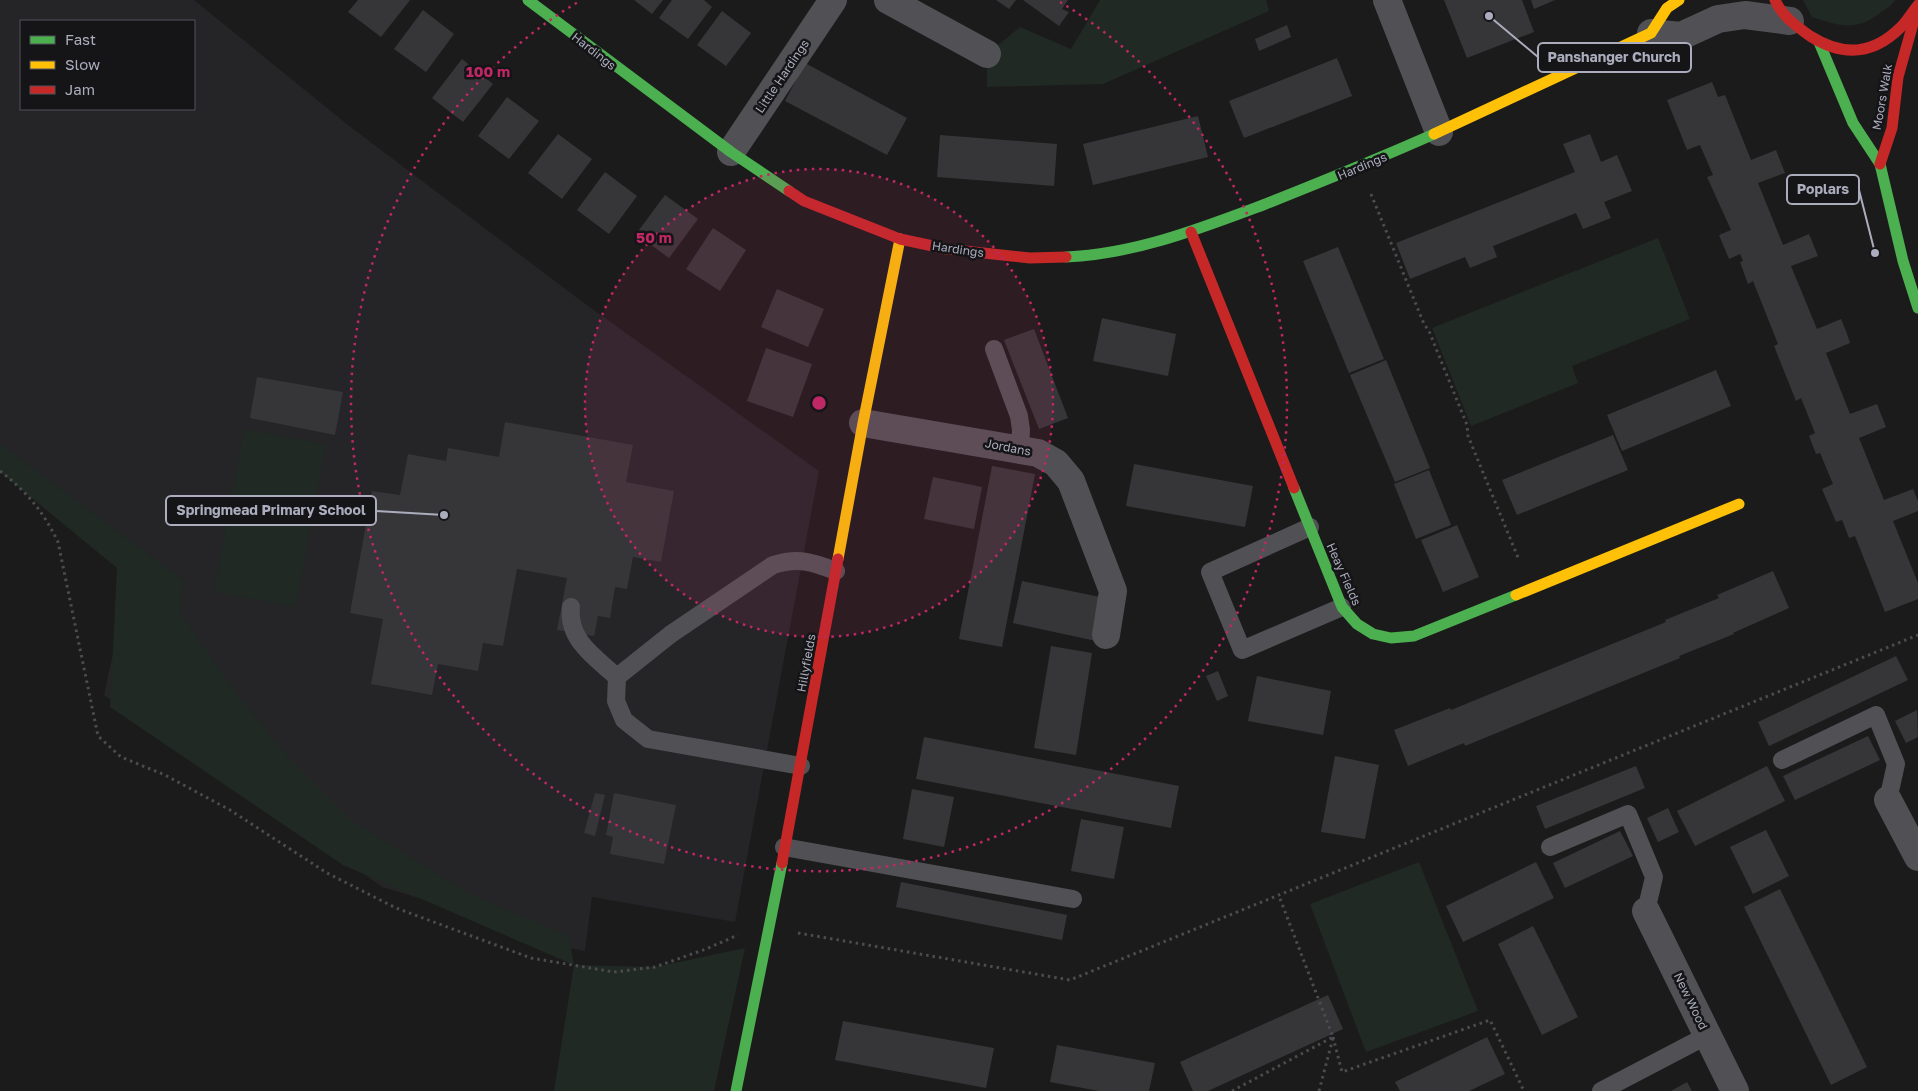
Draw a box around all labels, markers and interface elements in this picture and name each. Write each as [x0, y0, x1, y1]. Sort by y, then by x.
legend [20, 20, 195, 110]
street label: Hardings [569, 29, 619, 73]
text: Fast [65, 30, 96, 48]
street label: Little Hardings [752, 36, 812, 116]
callout: Panshanger Church [1538, 43, 1691, 72]
text: Panshanger Church [1548, 48, 1681, 65]
text: Slow [65, 55, 100, 73]
text: 100 m [466, 62, 510, 80]
street label: Moors Walk [1869, 62, 1895, 131]
text: Jam [65, 80, 95, 98]
street label: Hardings [1335, 149, 1389, 183]
callout: Poplars [1787, 175, 1859, 204]
text: Poplars [1797, 180, 1849, 197]
text: 50 m [636, 228, 672, 246]
street label: Hardings [931, 238, 985, 260]
centre of rings [810, 394, 828, 412]
street label: Jordans [984, 435, 1032, 459]
callout: Springmead Primary School [166, 496, 376, 525]
text: Springmead Primary School [176, 501, 366, 518]
street label: Heay Fields [1323, 540, 1365, 608]
street label: Hillyfields [794, 633, 818, 693]
street label: New Wood [1671, 970, 1711, 1032]

